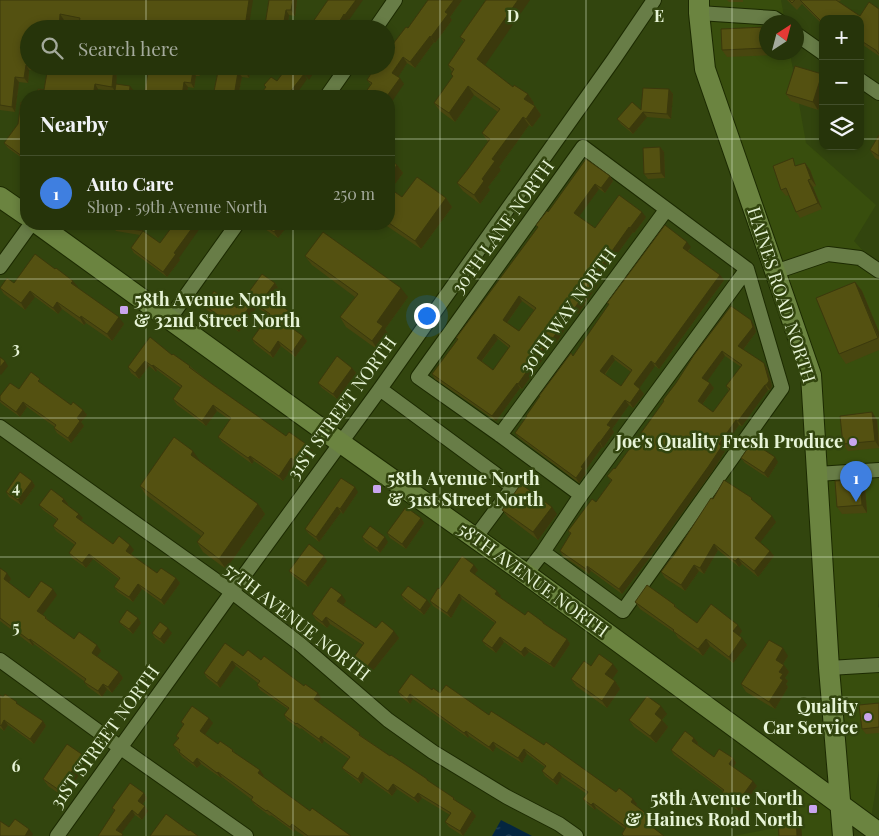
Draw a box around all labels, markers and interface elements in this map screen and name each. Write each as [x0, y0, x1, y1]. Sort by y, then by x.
text: D [507, 5, 519, 26]
text: E [654, 5, 664, 26]
north arrow [759, 15, 804, 60]
map controls [819, 15, 864, 150]
button: + [819, 15, 864, 60]
search box [20, 20, 395, 75]
icon: search [38, 34, 66, 62]
text: Search here [78, 35, 178, 61]
button: − [819, 60, 864, 105]
button: layers [819, 105, 864, 150]
text: Nearby [40, 109, 109, 137]
street label: 30TH LANE NORTH [445, 155, 559, 298]
text: Auto Care [87, 170, 174, 196]
text: 1 [53, 183, 59, 204]
text: 250 m [333, 183, 375, 204]
text: Shop · 59th Avenue North [87, 196, 267, 217]
street label: HAINES ROAD NORTH [742, 204, 822, 386]
street label: 30TH WAY NORTH [513, 243, 621, 378]
place label: 58th Avenue North & 32nd Street North [134, 287, 301, 332]
your location [414, 303, 440, 329]
marker: 58th Avenue North & 32nd Street North [118, 304, 130, 316]
street label: 31ST STREET NORTH [281, 331, 401, 484]
text: 3 [12, 337, 20, 358]
place label: Joe's Quality Fresh Produce [615, 429, 843, 453]
marker: Joe's Quality Fresh Produce [847, 436, 859, 448]
pin: 1 [840, 461, 872, 502]
place label: 58th Avenue North & 31st Street North [387, 466, 544, 511]
text: 4 [12, 476, 20, 497]
marker: 58th Avenue North & 31st Street North [371, 483, 383, 495]
street label: 58TH AVENUE NORTH [453, 516, 614, 642]
street label: 57TH AVENUE NORTH [220, 557, 375, 686]
text: 5 [12, 616, 20, 637]
street label: 31ST STREET NORTH [44, 660, 164, 813]
place label: Quality Car Service [763, 694, 859, 739]
marker: Quality Car Service [862, 711, 874, 723]
text: 6 [12, 755, 21, 776]
place label: 58th Avenue North & Haines Road North [625, 786, 803, 831]
marker: 58th Avenue North & Haines Road North [807, 803, 819, 815]

